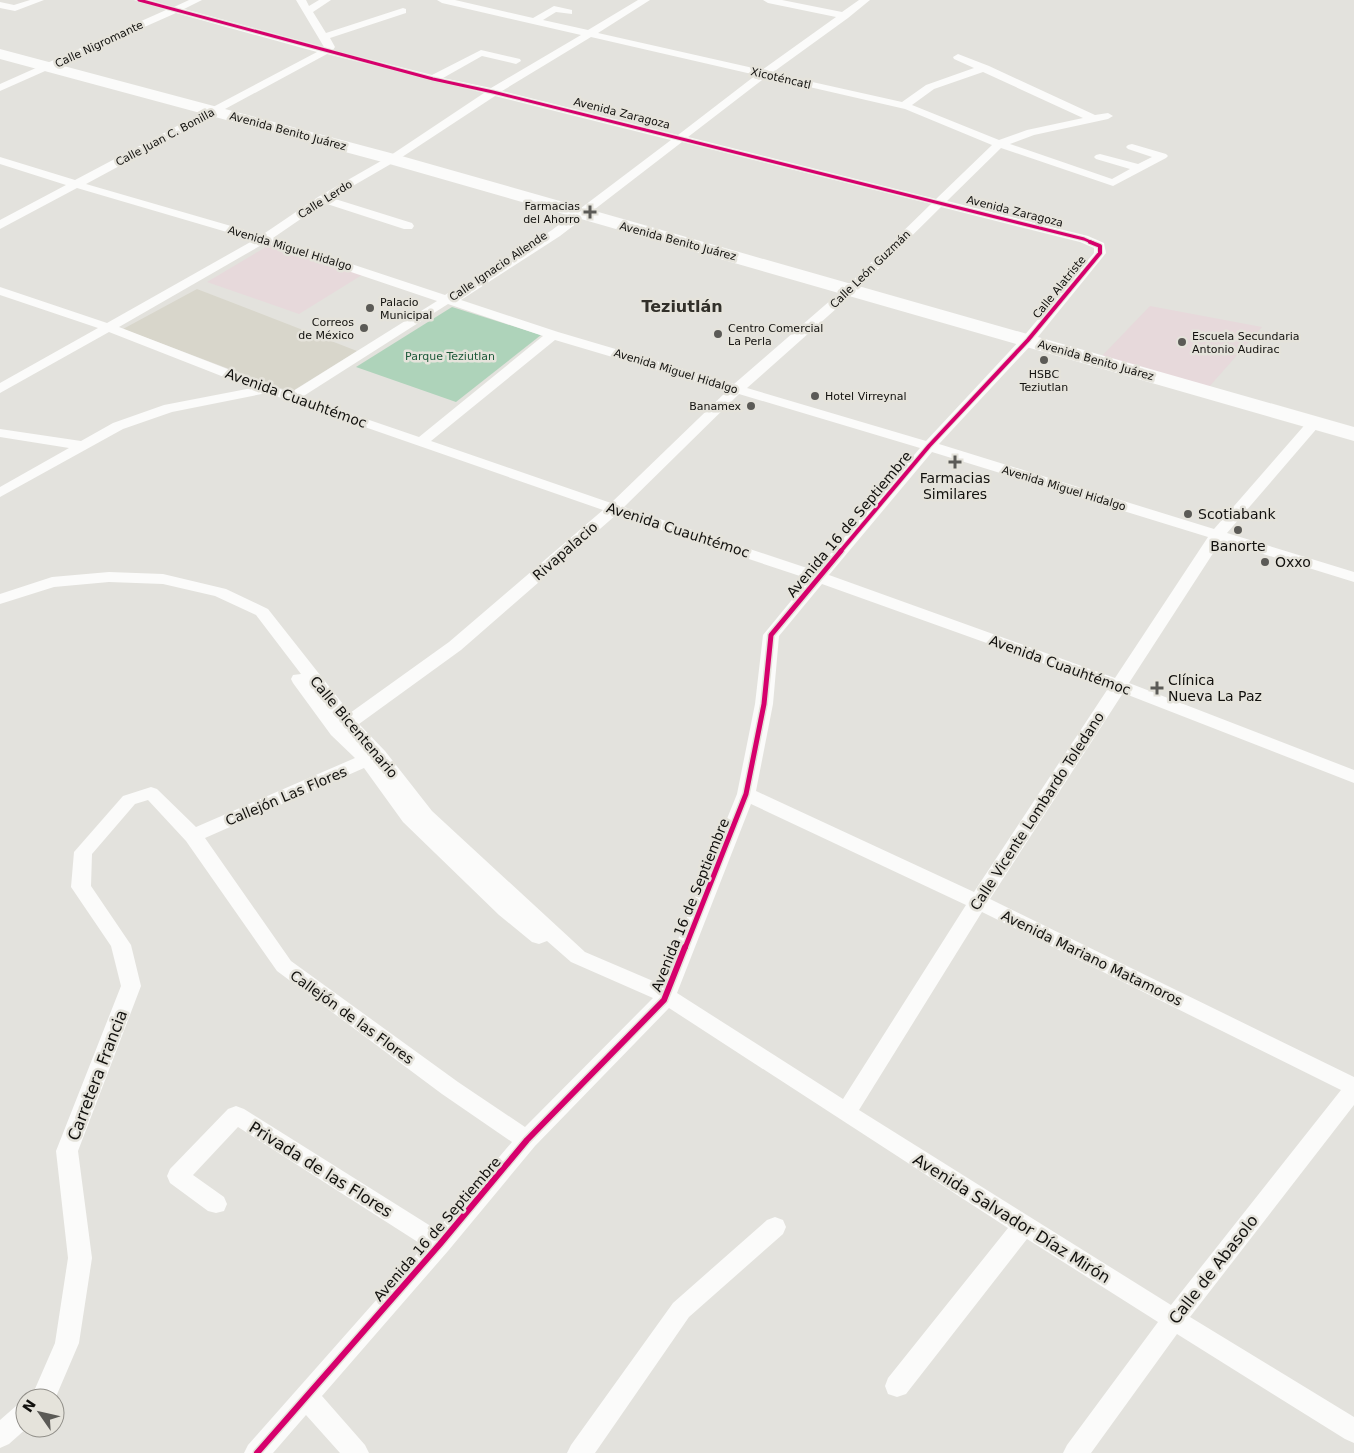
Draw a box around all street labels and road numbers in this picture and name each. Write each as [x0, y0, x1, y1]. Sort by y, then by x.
street label: Calle Nigromante [53, 18, 145, 71]
street label: Xicoténcatl [749, 65, 812, 92]
street label: Avenida Zaragoza [572, 95, 672, 132]
street label: Calle Juan C. Bonilla [114, 106, 217, 169]
street label: Avenida Benito Juárez [228, 110, 348, 153]
street label: Calle Lerdo [296, 177, 355, 221]
street label: Avenida Zaragoza [965, 193, 1065, 230]
street label: Avenida Benito Juárez [618, 220, 738, 263]
street label: Avenida Miguel Hidalgo [226, 223, 354, 274]
street label: Calle León Guzmán [828, 228, 913, 311]
street label: Calle Ignacio Allende [447, 229, 550, 304]
street label: Calle Alatriste [1030, 253, 1089, 321]
street label: Avenida Benito Juárez [1036, 338, 1156, 383]
street label: Avenida Miguel Hidalgo [612, 346, 740, 397]
street label: Avenida Cuauhtémoc [223, 365, 369, 431]
street label: Avenida 16 de Septiembre [783, 448, 915, 600]
street label: Avenida Miguel Hidalgo [1000, 463, 1128, 514]
street label: Avenida Cuauhtémoc [605, 499, 751, 561]
street label: Rivapalacio [529, 519, 601, 583]
street label: Avenida Cuauhtémoc [987, 632, 1133, 698]
street label: Calle Bicentenario [307, 673, 401, 781]
street label: Calle Vicente Lombardo Toledano [967, 709, 1107, 913]
street label: Callejón Las Flores [223, 763, 349, 829]
street label: Avenida 16 de Septiembre [648, 816, 732, 994]
street label: Avenida Mariano Matamoros [999, 907, 1185, 1009]
street label: Callejón de las Flores [287, 967, 417, 1067]
street label: Carretera Francia [64, 1007, 131, 1143]
street label: Privada de las Flores [246, 1118, 396, 1221]
street label: Avenida Salvador Díaz Mirón [910, 1150, 1114, 1287]
street label: Avenida 16 de Septiembre [370, 1154, 504, 1304]
street label: Calle de Abasolo [1165, 1211, 1262, 1328]

